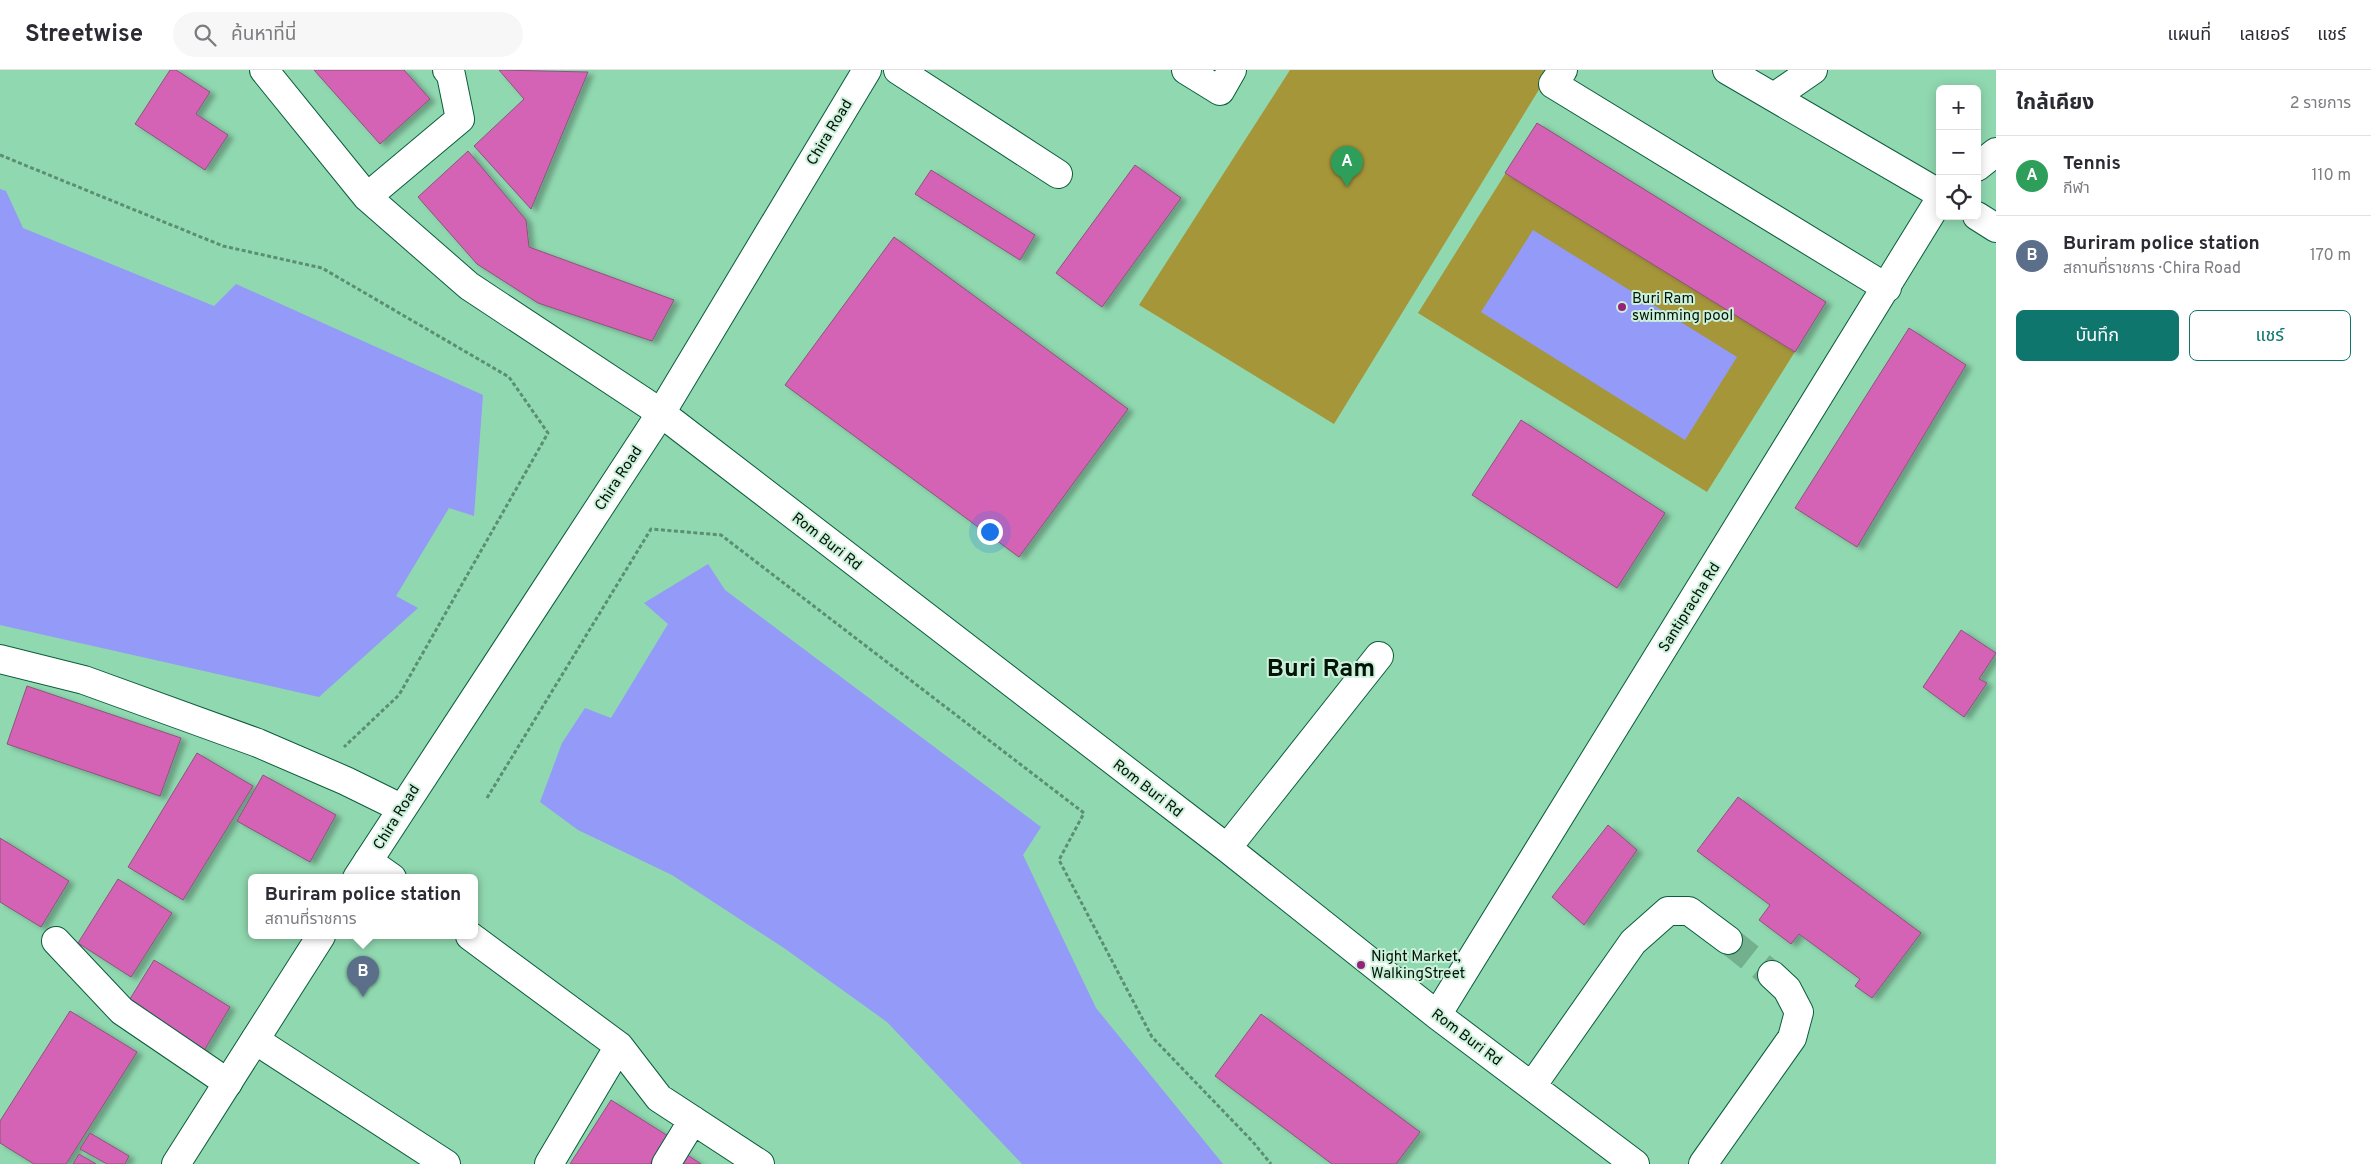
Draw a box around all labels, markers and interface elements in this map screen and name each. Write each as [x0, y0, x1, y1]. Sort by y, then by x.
search box [173, 12, 523, 57]
text: Streetwise [25, 20, 143, 50]
icon: search [191, 21, 219, 49]
text: ค้นหาที่นี่ [231, 23, 296, 47]
text: แผนที่ [2167, 24, 2211, 47]
text: เลเยอร์ [2239, 24, 2289, 47]
text: แชร์ [2317, 24, 2346, 47]
map controls [1936, 85, 1981, 220]
button: + [1936, 85, 1981, 130]
text: ใกล้เคียง [2016, 90, 2094, 117]
text: 2 รายการ [2290, 94, 2351, 114]
street label: Chira Road [803, 96, 857, 169]
button: − [1936, 130, 1981, 175]
pin: A [1331, 146, 1363, 187]
text: Tennis [2063, 152, 2121, 176]
text: A [2026, 166, 2038, 186]
text: 110 m [2311, 166, 2351, 186]
button: locate [1936, 175, 1981, 220]
text: กีฬา [2063, 179, 2090, 199]
text: Buriram police station [2063, 232, 2260, 256]
text: B [2026, 246, 2038, 266]
text: 170 m [2310, 246, 2351, 266]
text: สถานที่ราชการ · Chira Road [2063, 259, 2241, 279]
place label: Buri Ram swimming pool [1632, 290, 1733, 326]
marker: Buri Ram swimming pool [1616, 301, 1628, 313]
button: บันทึก [2016, 310, 2179, 361]
button: แชร์ [2189, 310, 2351, 361]
street label: Chira Road [591, 443, 647, 515]
street label: Rom Buri Rd [787, 509, 865, 575]
your location [977, 519, 1003, 545]
street label: Santipracha Rd [1655, 560, 1725, 656]
district label: Buri Ram [1267, 654, 1375, 686]
street label: Rom Buri Rd [1108, 756, 1186, 822]
street label: Chira Road [370, 782, 425, 854]
popup [248, 874, 478, 939]
text: Buriram police station [265, 883, 461, 907]
text: สถานที่ราชการ [265, 910, 356, 930]
place label: Night Market, WalkingStreet [1371, 948, 1465, 984]
pin: B [347, 956, 379, 997]
marker: Night Market, WalkingStreet [1355, 959, 1367, 971]
street label: Rom Buri Rd [1427, 1005, 1505, 1071]

